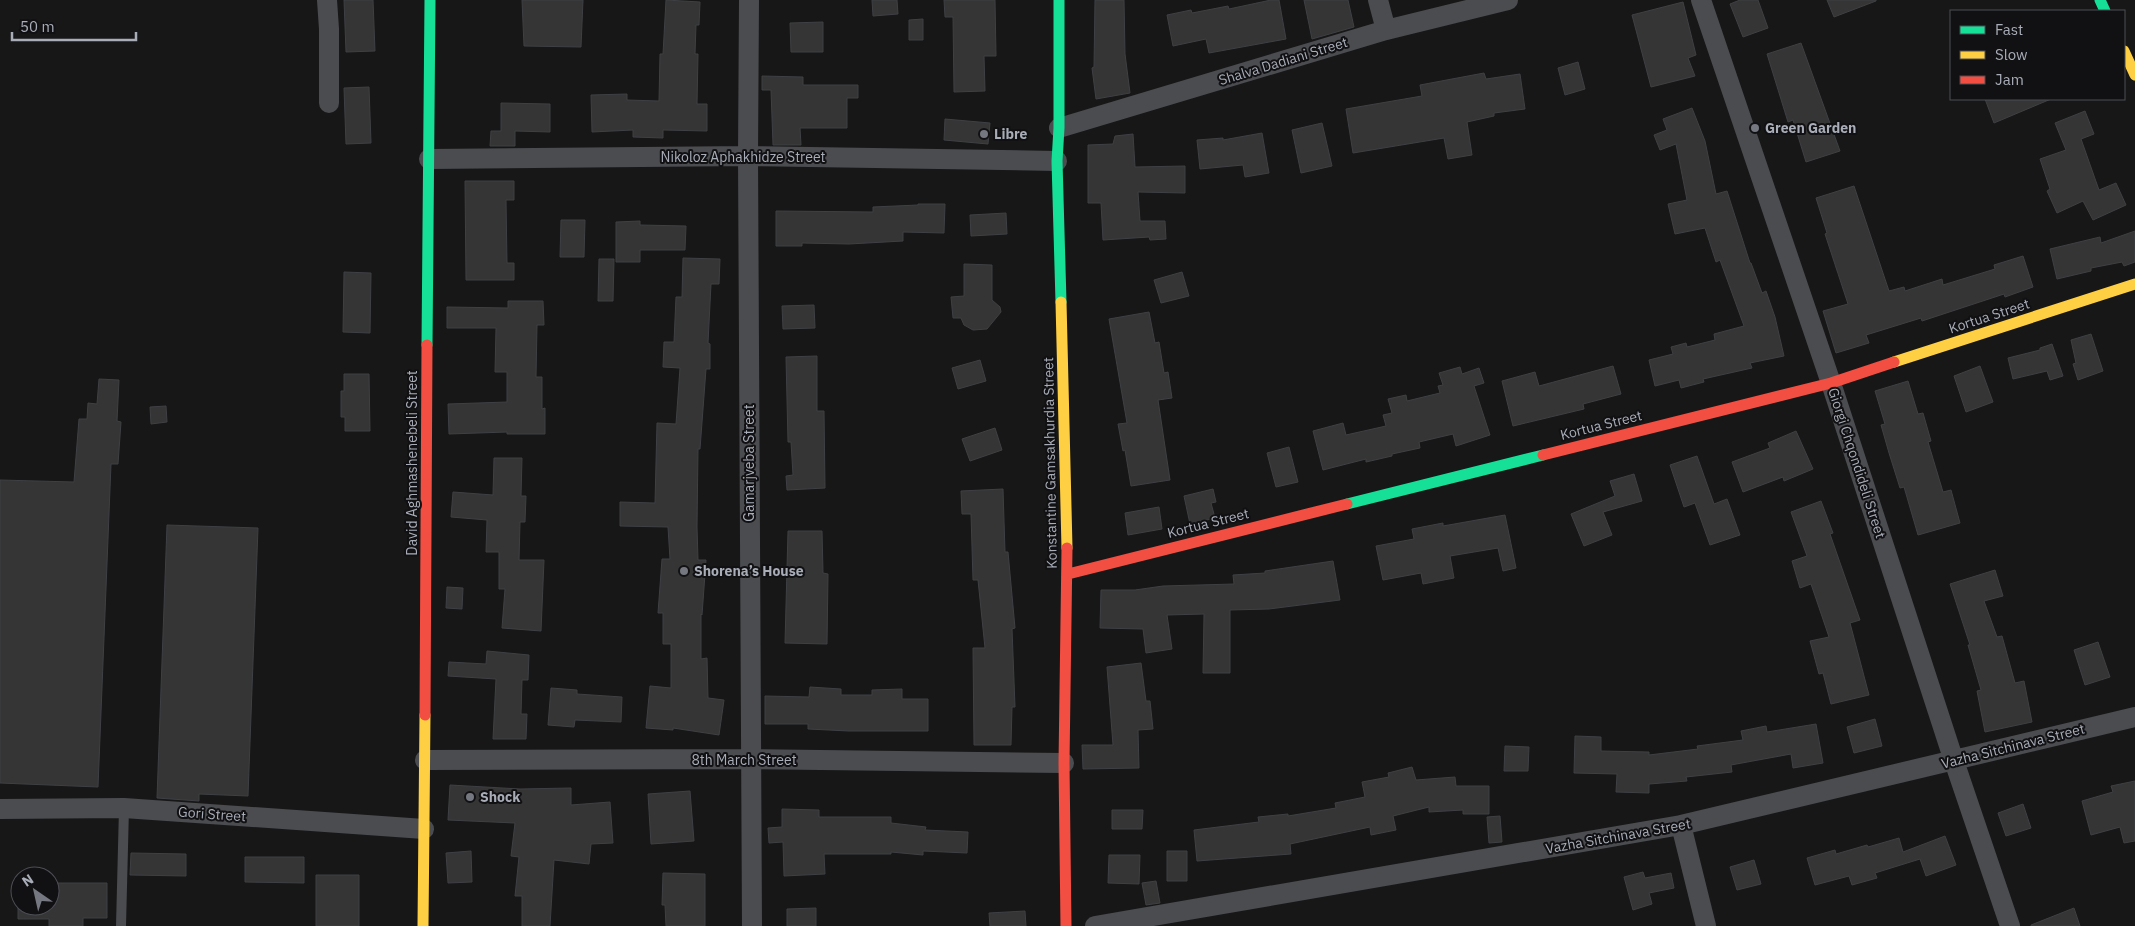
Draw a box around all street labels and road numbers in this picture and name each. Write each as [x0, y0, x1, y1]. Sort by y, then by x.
street label: Shalva Dadiani Street [1216, 33, 1350, 89]
street label: Nikoloz Aphakhidze Street [661, 148, 826, 166]
street label: Kortua Street [1946, 294, 2032, 337]
street label: Konstantine Gamsakhurdia Street [1039, 357, 1061, 569]
street label: David Aghmashenebeli Street [403, 370, 421, 556]
street label: Giorgi Chqondideli Street [1824, 386, 1890, 541]
street label: Gamarjveba Street [740, 404, 758, 522]
street label: Kortua Street [1558, 406, 1644, 444]
street label: Kortua Street [1165, 504, 1251, 542]
street label: Vazha Sitchinava Street [1939, 719, 2087, 773]
street label: 8th March Street [691, 751, 797, 769]
street label: Gori Street [177, 803, 247, 825]
street label: Vazha Sitchinava Street [1544, 814, 1692, 858]

